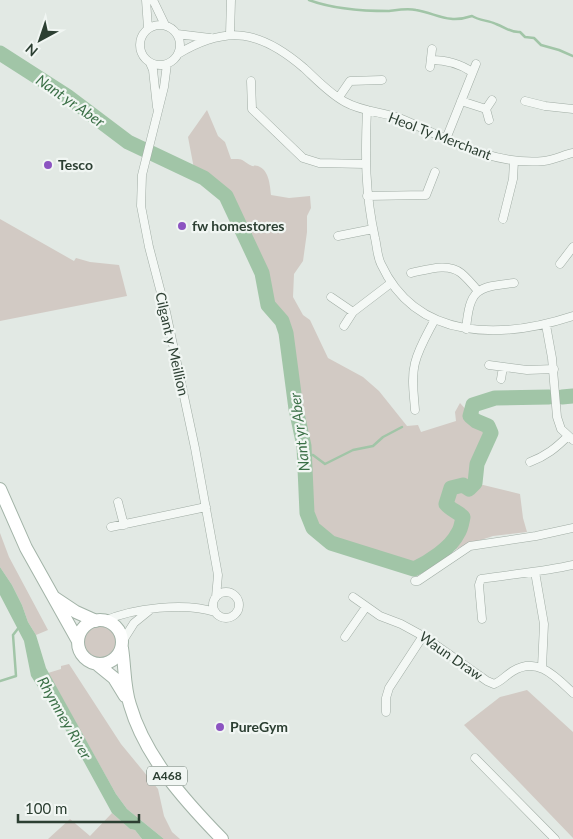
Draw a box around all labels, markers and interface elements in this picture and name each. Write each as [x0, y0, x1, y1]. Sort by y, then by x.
north arrow [15, 15, 65, 65]
text: N [22, 40, 41, 60]
water label: Nant yr Aber [33, 70, 109, 131]
street label: Heol Ty Merchant [386, 108, 494, 163]
place label: Tesco [58, 156, 93, 173]
marker: Tesco [42, 159, 54, 171]
place label: fw homestores [192, 217, 285, 234]
marker: fw homestores [176, 220, 188, 232]
street label: Cilgant y Meillion [152, 290, 193, 397]
water label: Nant yr Aber [285, 391, 313, 473]
street label: Waun Draw [416, 628, 486, 684]
water label: Rhymney River [34, 673, 96, 763]
place label: PureGym [230, 718, 288, 735]
marker: PureGym [214, 721, 226, 733]
road number: A468 [147, 766, 187, 786]
scale bar [18, 792, 139, 824]
text: 100 m [25, 799, 67, 817]

